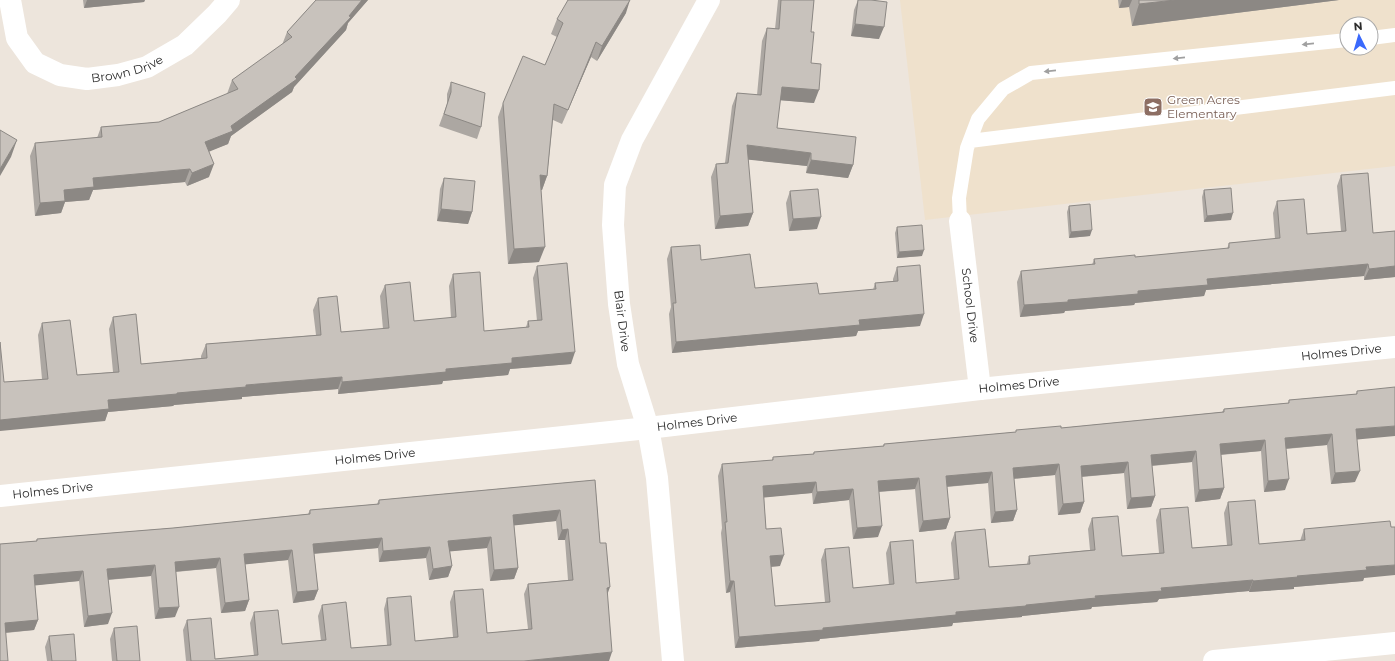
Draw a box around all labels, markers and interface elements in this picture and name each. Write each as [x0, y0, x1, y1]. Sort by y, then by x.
north arrow [1339, 16, 1379, 56]
text: N [1353, 19, 1363, 33]
one-way arrow [1302, 41, 1314, 48]
street label: Brown Drive [90, 51, 166, 85]
one-way arrow [1173, 55, 1185, 61]
one-way arrow [1044, 68, 1056, 75]
place label: Green Acres Elementary [1167, 92, 1240, 121]
school or university icon: Green Acres Elementary [1142, 96, 1164, 118]
street label: School Drive [959, 267, 982, 344]
street label: Blair Drive [611, 289, 634, 353]
street label: Holmes Drive [1300, 340, 1382, 363]
street label: Holmes Drive [978, 373, 1060, 396]
street label: Holmes Drive [656, 410, 738, 434]
street label: Holmes Drive [334, 444, 416, 468]
street label: Holmes Drive [12, 478, 94, 502]

